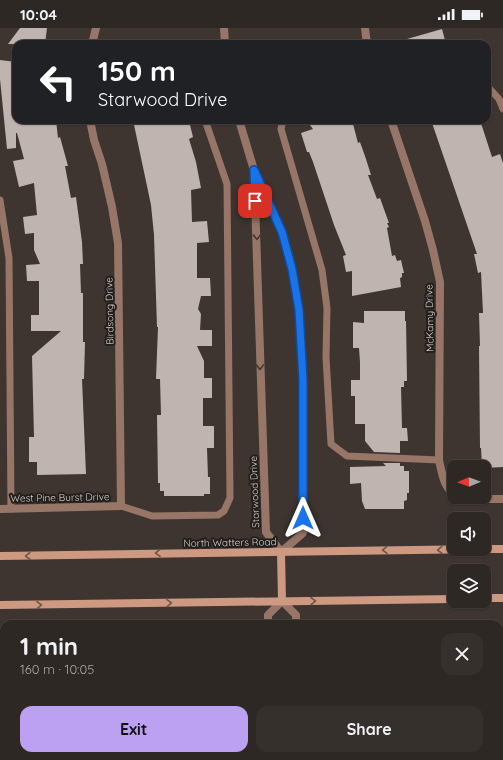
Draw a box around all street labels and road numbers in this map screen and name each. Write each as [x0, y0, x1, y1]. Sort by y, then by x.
street label: Birdsong Drive [102, 277, 117, 345]
street label: McKamy Drive [422, 284, 437, 352]
street label: Starwood Drive [247, 455, 262, 528]
street label: West Pine Burst Drive [10, 490, 110, 505]
street label: North Watters Road [183, 535, 277, 550]

